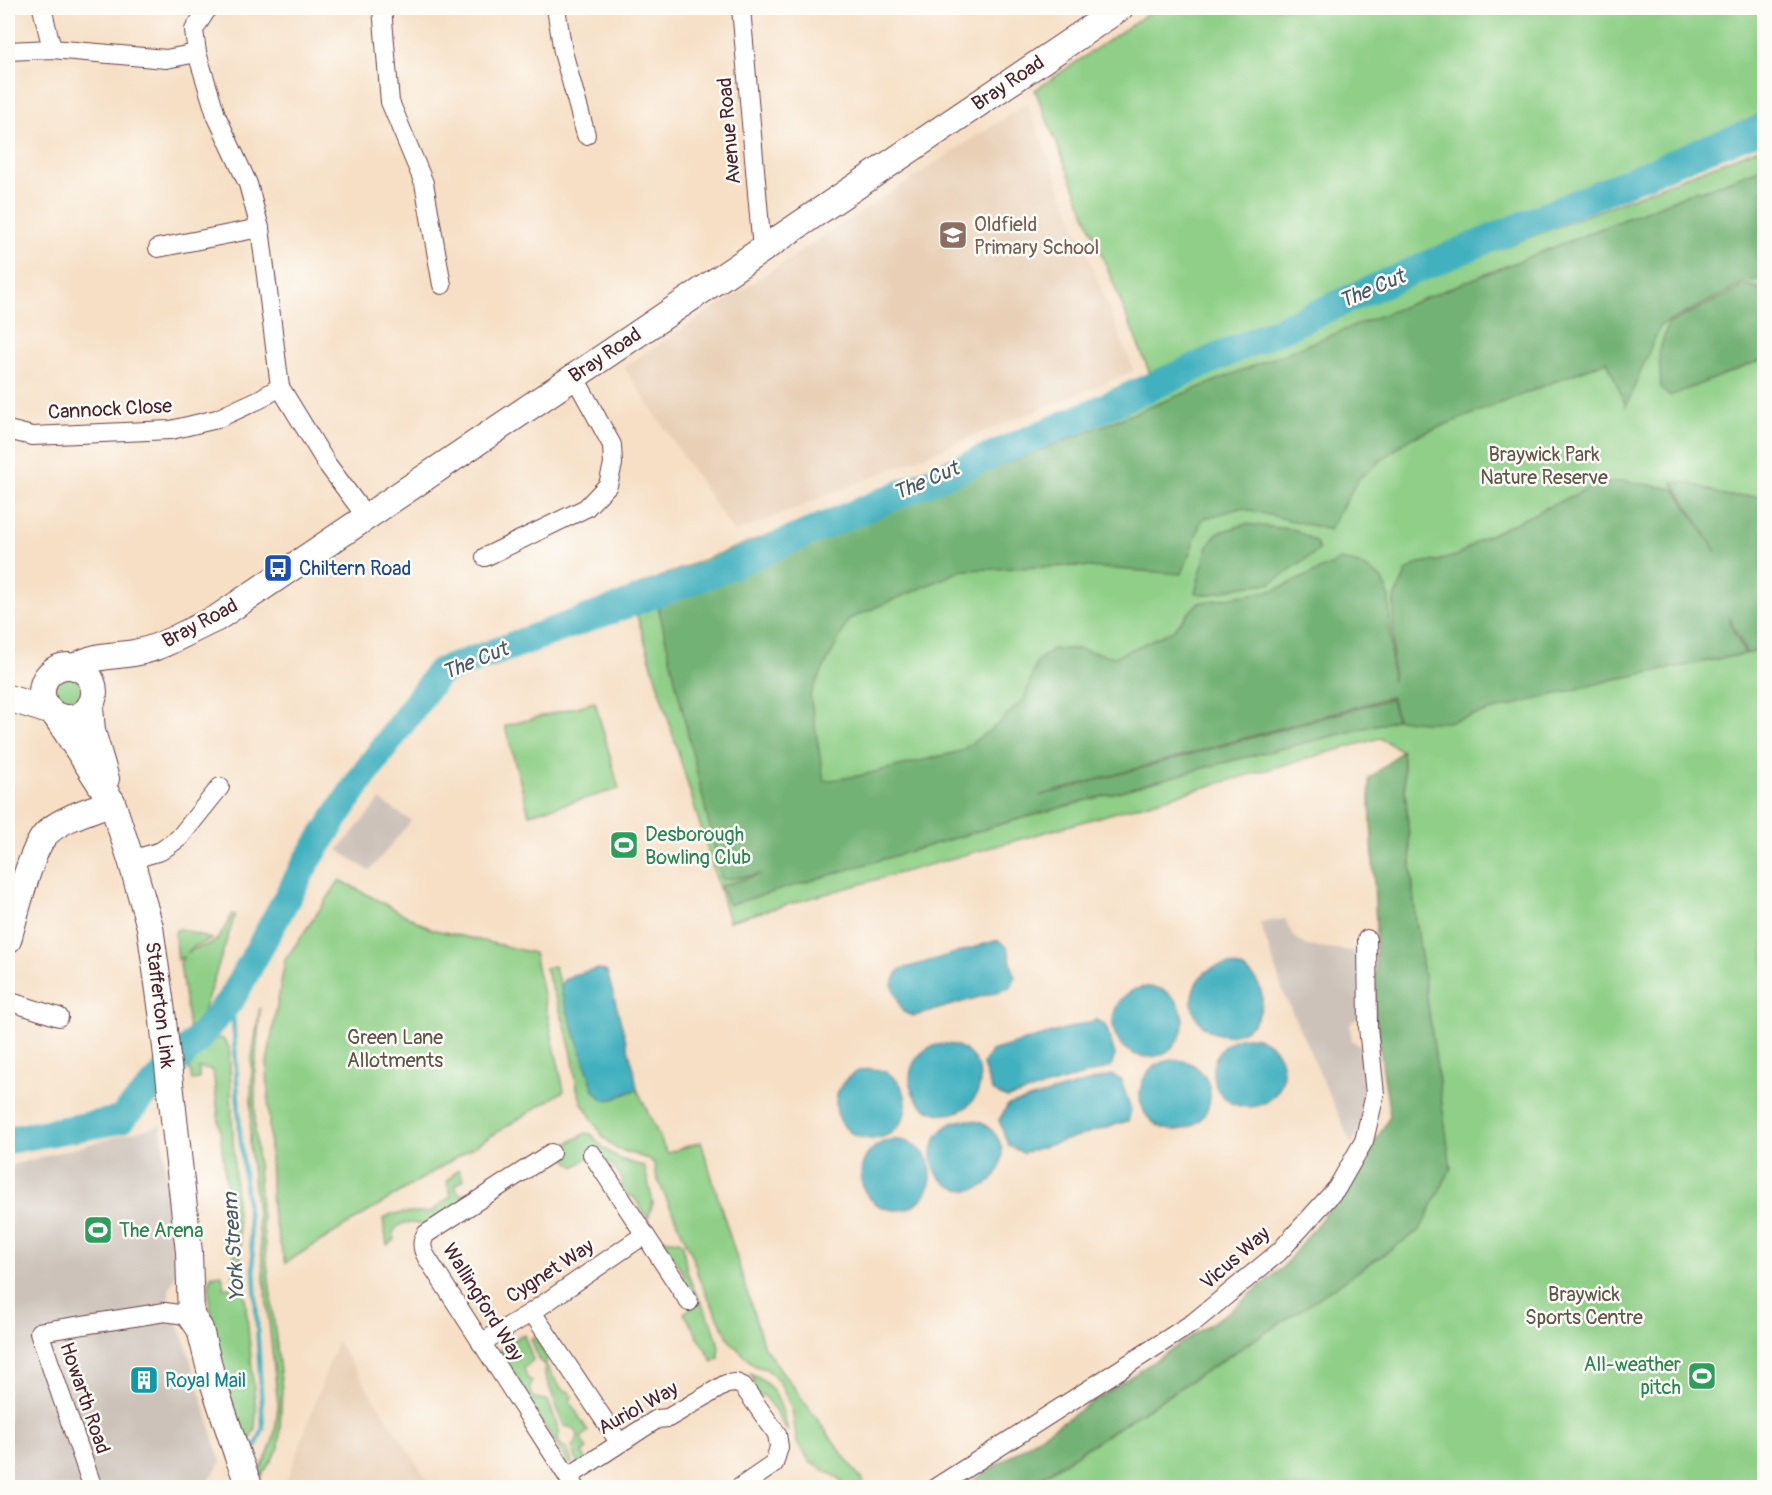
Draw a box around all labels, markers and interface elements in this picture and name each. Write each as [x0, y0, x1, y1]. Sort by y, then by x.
street label: Bray Road [967, 50, 1049, 116]
street label: Avenue Road [712, 76, 746, 186]
place label: Oldfield Primary School [974, 212, 1099, 260]
school or university icon: Oldfield Primary School [937, 219, 969, 251]
water label: The Cut [1335, 262, 1411, 315]
street label: Bray Road [564, 322, 646, 388]
street label: Cannock Close [47, 393, 173, 425]
park label: Braywick Park Nature Reserve [1480, 442, 1608, 490]
water label: The Cut [889, 454, 965, 507]
bus stop icon: Chiltern Road [262, 552, 294, 584]
place label: Chiltern Road [299, 556, 411, 581]
street label: Bray Road [158, 593, 242, 653]
water label: The Cut [438, 635, 514, 686]
place label: Desborough Bowling Club [645, 822, 751, 870]
sports icon: Desborough Bowling Club [608, 829, 640, 861]
street label: Stafferton Link [140, 940, 180, 1071]
park label: Green Lane Allotments [347, 1025, 443, 1073]
water label: York Stream [217, 1190, 251, 1302]
sports icon: The Arena [82, 1214, 114, 1246]
place label: The Arena [119, 1218, 203, 1243]
street label: Vicus Way [1195, 1221, 1275, 1295]
street label: Cygnet Way [501, 1233, 599, 1309]
street label: Wallingford Way [437, 1239, 529, 1366]
park label: Braywick Sports Centre [1525, 1282, 1643, 1330]
street label: Howarth Road [54, 1339, 116, 1457]
place label: All-weather pitch [1583, 1352, 1681, 1400]
sports icon: All-weather pitch [1686, 1360, 1718, 1392]
building icon: Royal Mail [128, 1364, 160, 1396]
place label: Royal Mail [165, 1368, 246, 1393]
street label: Auriol Way [594, 1376, 683, 1440]

